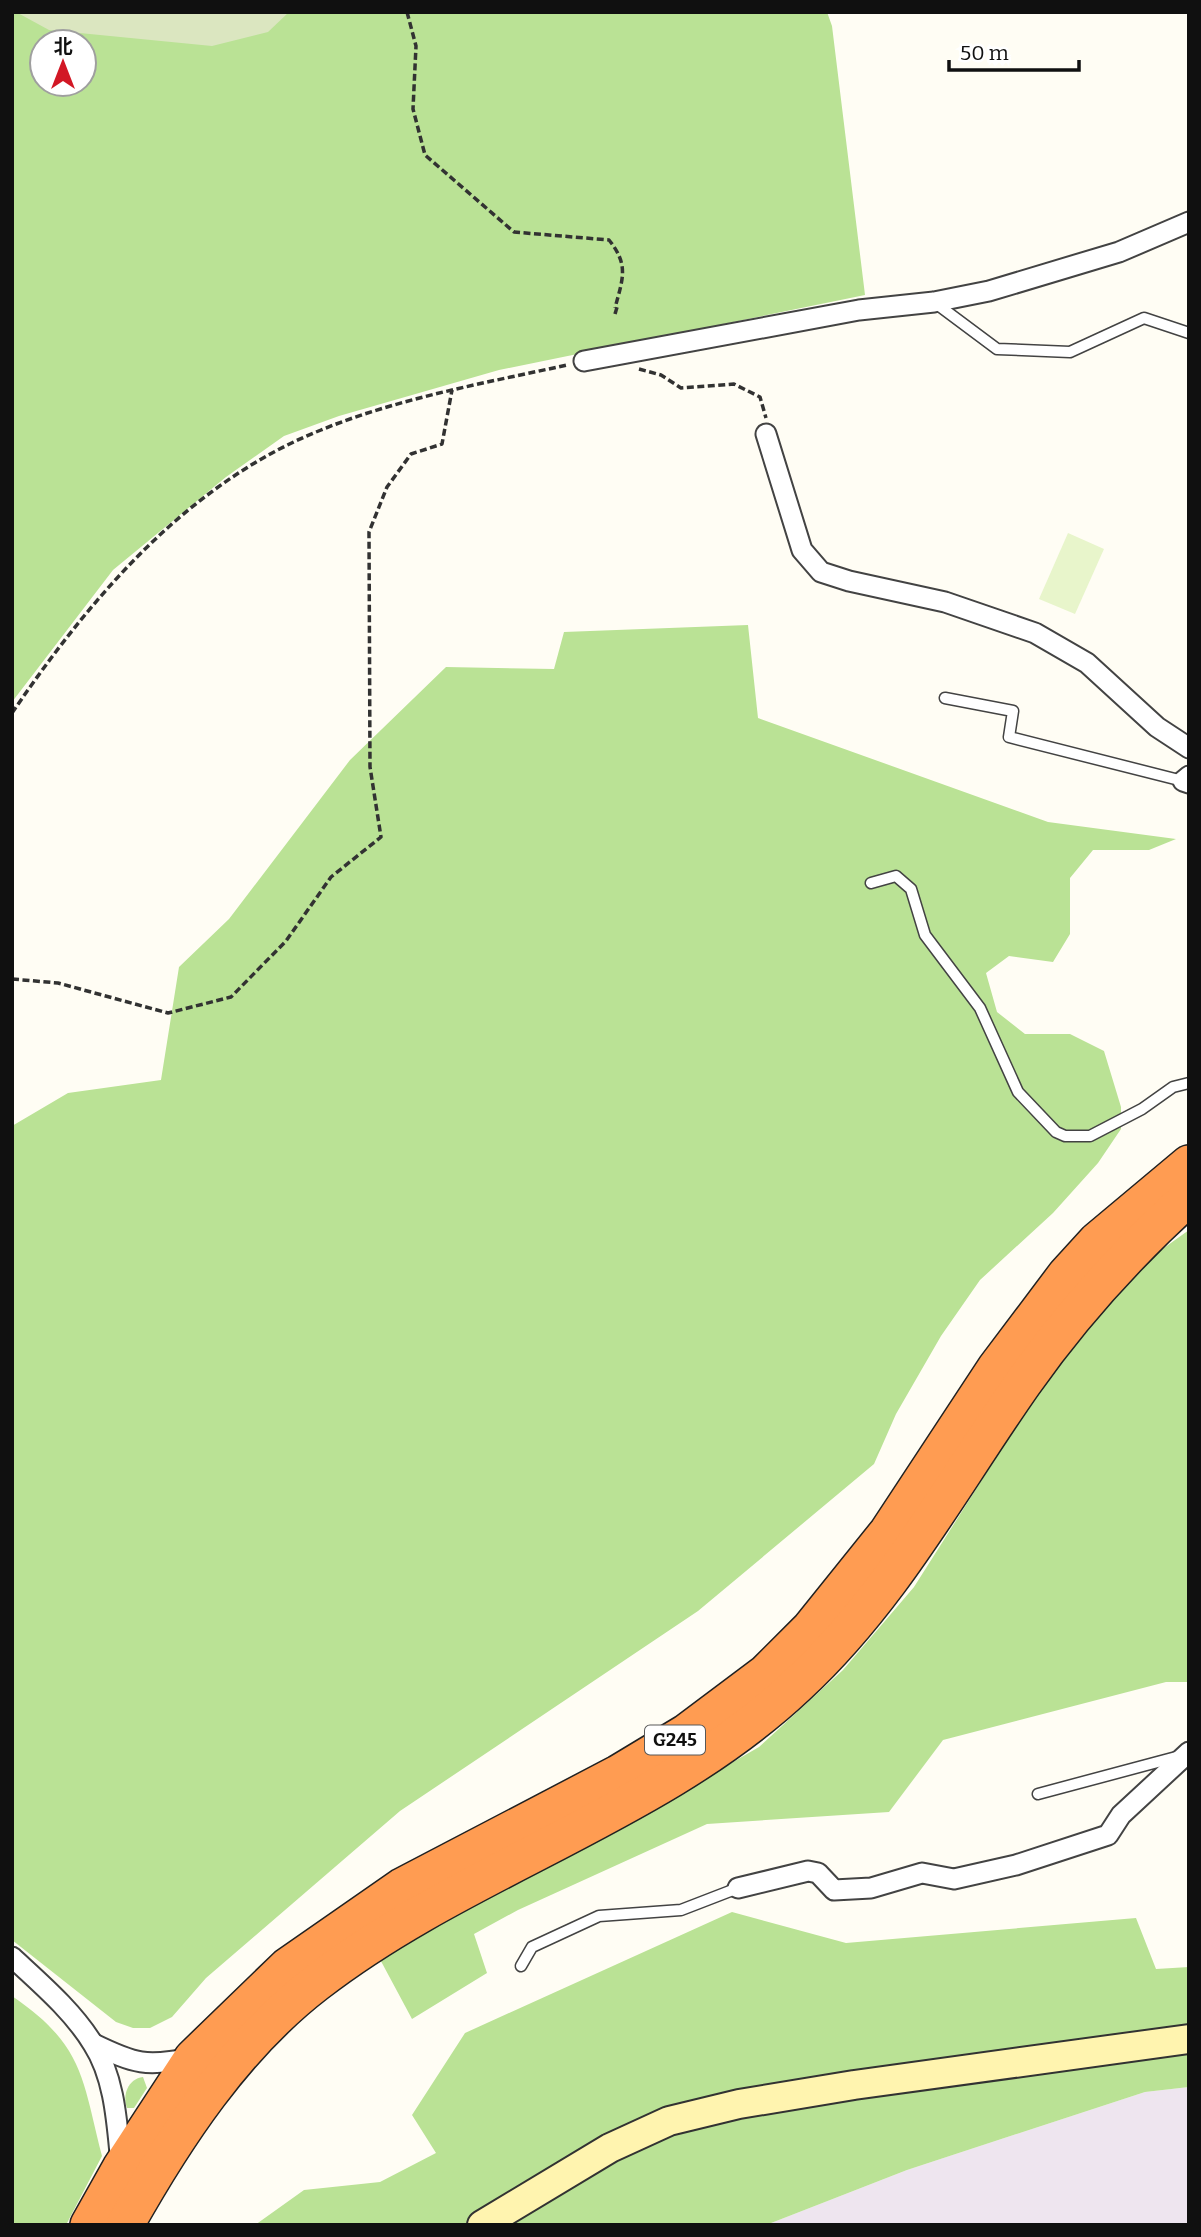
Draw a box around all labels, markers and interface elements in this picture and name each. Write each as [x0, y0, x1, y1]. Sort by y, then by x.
north arrow [28, 28, 98, 98]
scale bar [949, 28, 1078, 72]
text: 北 [53, 35, 73, 58]
text: 50 m [960, 40, 1009, 66]
road number: G245 [645, 1726, 705, 1755]

